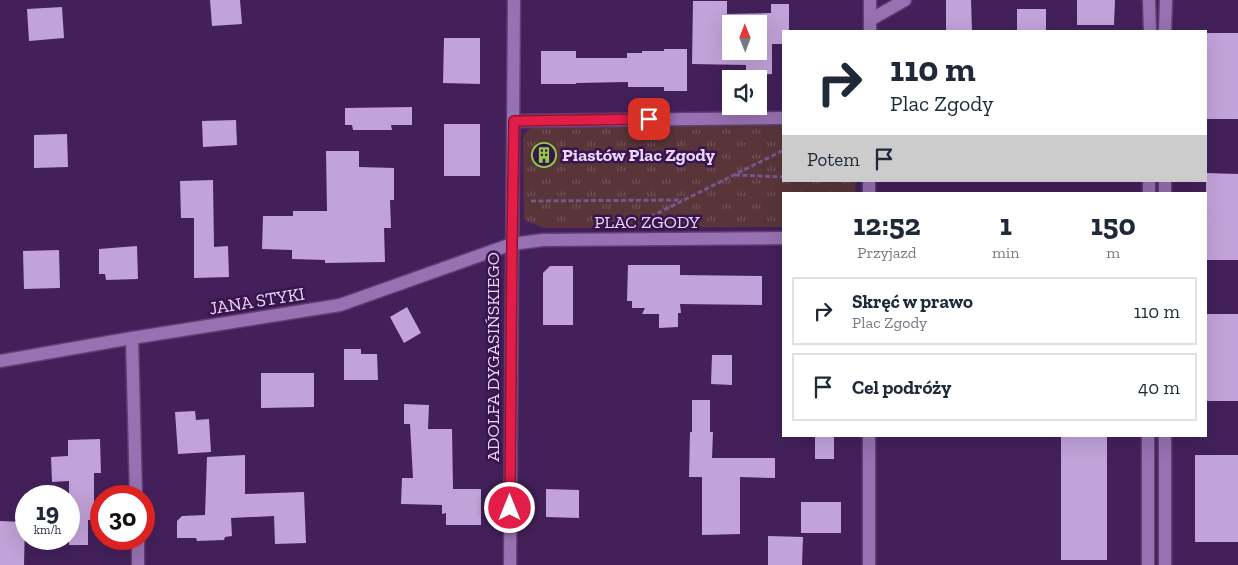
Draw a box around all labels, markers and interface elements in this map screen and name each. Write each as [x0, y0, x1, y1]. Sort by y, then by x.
north arrow [722, 15, 768, 60]
map controls [722, 15, 767, 115]
text: 110 m [890, 48, 976, 90]
icon: right [807, 50, 872, 115]
button: sound [722, 70, 767, 115]
text: Plac Zgody [890, 90, 993, 117]
pin [628, 98, 670, 140]
icon: arrive [635, 105, 663, 133]
building icon: Piastów Plac Zgody [531, 142, 557, 168]
place label: Piastów Plac Zgody [562, 144, 716, 166]
icon: arrive [870, 145, 898, 173]
text: Potem [807, 148, 860, 171]
text: 12:52 [853, 207, 921, 243]
text: 1 [1000, 207, 1012, 243]
text: 150 [1091, 207, 1136, 243]
street label: PLAC ZGODY [594, 211, 700, 233]
text: Przyjazd [857, 243, 917, 262]
text: min [992, 243, 1019, 262]
text: m [1106, 243, 1120, 262]
street label: ADOLFA DYGASIŃSKIEGO [482, 252, 504, 462]
street label: JANA STYKI [208, 283, 307, 319]
text: Skręć w prawo [852, 290, 973, 313]
icon: right [809, 297, 837, 325]
text: 110 m [1134, 300, 1180, 323]
text: Plac Zgody [852, 313, 927, 332]
icon: arrive [809, 373, 837, 401]
text: Cel podróży [852, 376, 951, 399]
text: 40 m [1138, 376, 1180, 399]
position arrow [483, 481, 535, 533]
speed limit sign: 30 [90, 485, 155, 550]
text: 19 [36, 496, 59, 526]
text: km/h [34, 523, 61, 537]

